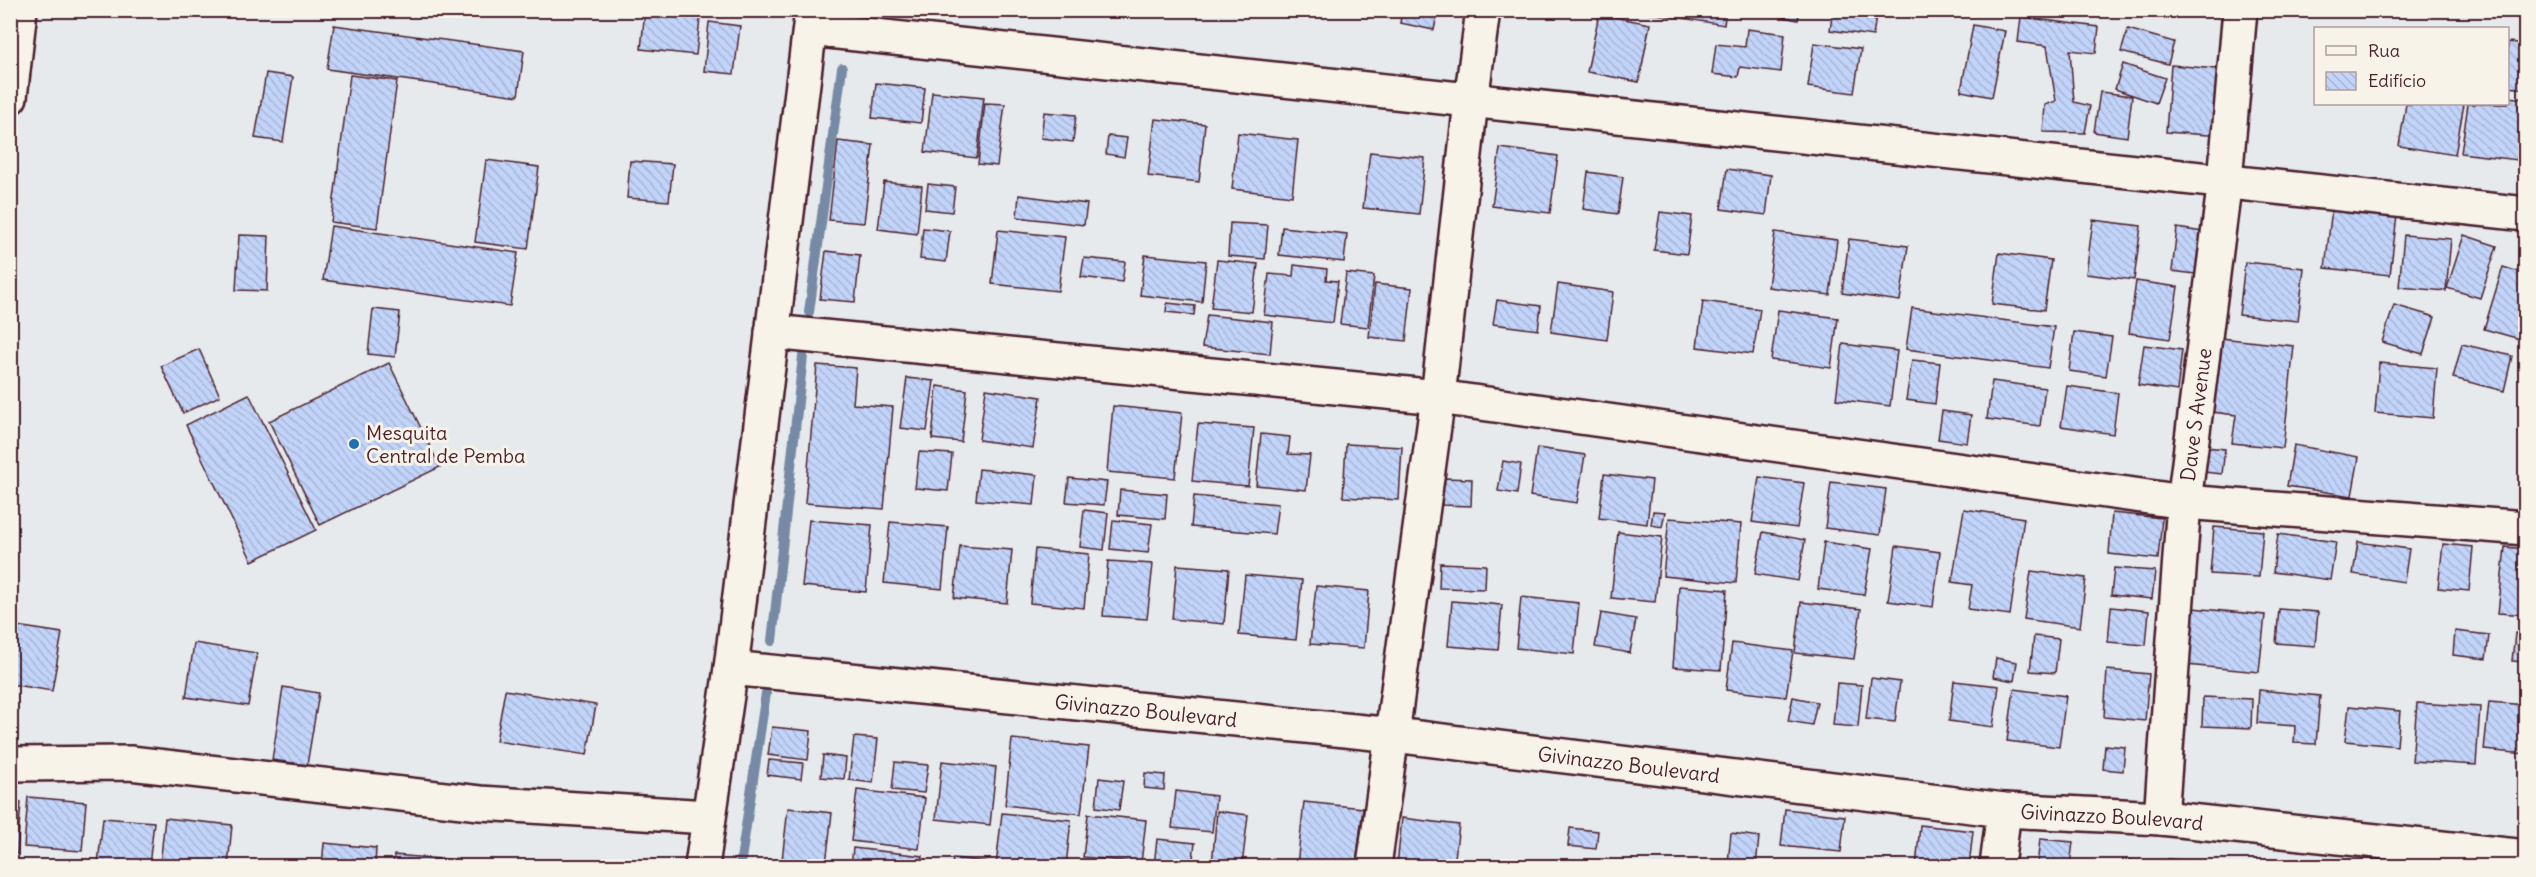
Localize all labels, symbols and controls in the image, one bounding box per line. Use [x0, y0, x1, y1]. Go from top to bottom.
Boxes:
legend [2314, 27, 2509, 105]
text: Rua [2368, 39, 2400, 62]
text: Edifício [2368, 69, 2426, 92]
street label: Dave S Avenue [2174, 347, 2216, 482]
place label: Mesquita Central de Pemba [366, 420, 525, 468]
marker: Mesquita Central de Pemba [347, 437, 361, 451]
street label: Givinazzo Boulevard [1054, 688, 1239, 732]
street label: Givinazzo Boulevard [1536, 740, 1722, 787]
street label: Givinazzo Boulevard [2020, 798, 2205, 835]

